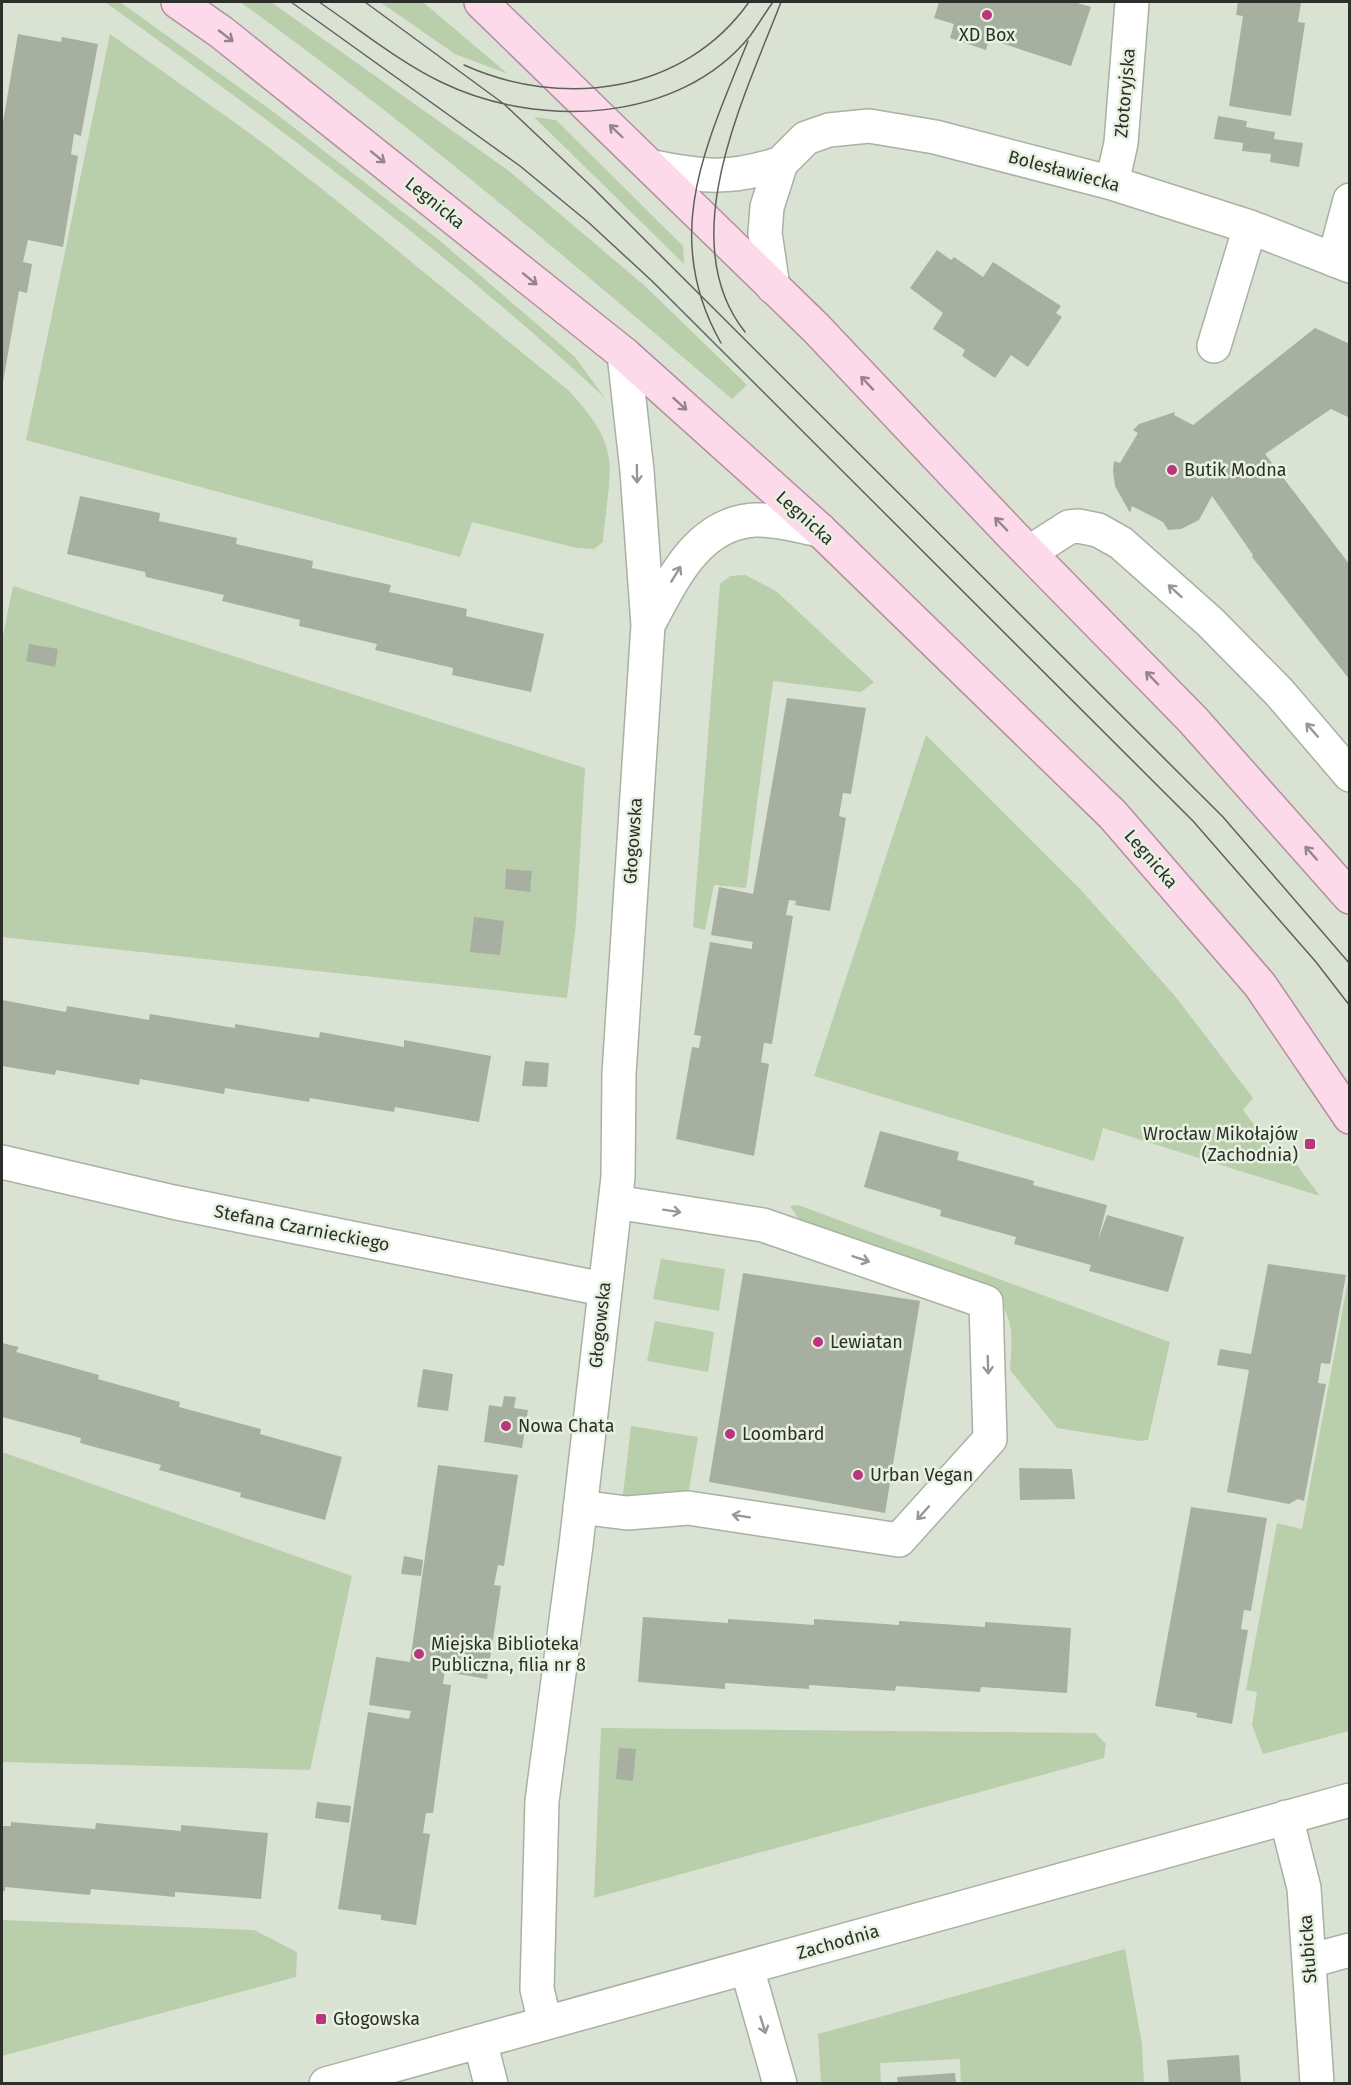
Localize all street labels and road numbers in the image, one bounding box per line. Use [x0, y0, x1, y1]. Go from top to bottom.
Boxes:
street label: Złotoryjska [1110, 47, 1140, 139]
street label: Bolesławiecka [1006, 146, 1122, 196]
street label: Legnicka [401, 172, 469, 234]
street label: Legnicka [771, 486, 839, 550]
street label: Głogowska [619, 797, 647, 885]
street label: Legnicka [1120, 825, 1182, 893]
street label: Stefana Czarnieckiego [212, 1200, 392, 1256]
street label: Głogowska [585, 1281, 615, 1369]
street label: Słubicka [1295, 1914, 1321, 1984]
street label: Zachodnia [794, 1920, 882, 1964]

